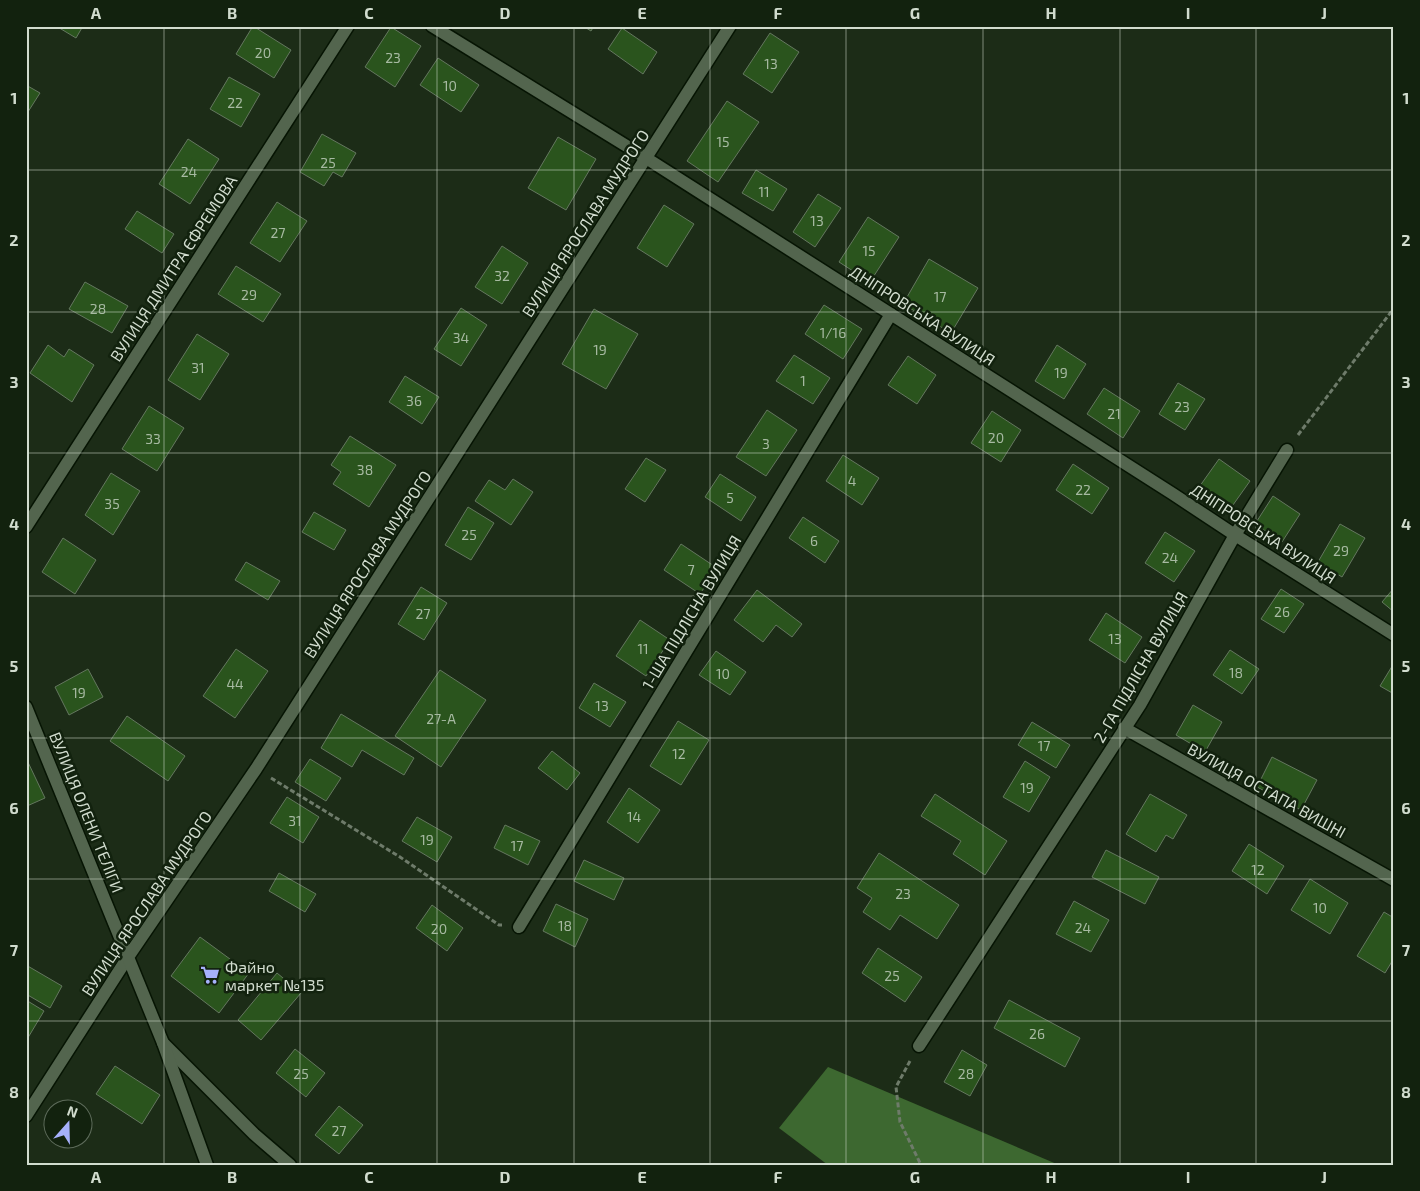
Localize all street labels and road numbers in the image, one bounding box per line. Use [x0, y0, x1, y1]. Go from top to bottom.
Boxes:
street label: ВУЛИЦЯ ЯРОСЛАВА МУДРОГО [517, 126, 653, 320]
street label: ВУЛИЦЯ ДМИТРА ЄФРЕМОВА [106, 171, 240, 365]
street label: ДНІПРОВСЬКА ВУЛИЦЯ [847, 261, 999, 369]
street label: ВУЛИЦЯ ЯРОСЛАВА МУДРОГО [299, 467, 435, 661]
street label: ДНІПРОВСЬКА ВУЛИЦЯ [1188, 479, 1340, 587]
street label: 1-ША ПІДЛІСНА ВУЛИЦЯ [637, 531, 745, 693]
street label: 2-ГА ПІДЛІСНА ВУЛИЦЯ [1089, 588, 1191, 746]
street label: ВУЛИЦЯ ОЛЕНИ ТЕЛІГИ [46, 729, 128, 895]
street label: ВУЛИЦЯ ОСТАПА ВИШНІ [1184, 739, 1350, 841]
street label: ВУЛИЦЯ ЯРОСЛАВА МУДРОГО [77, 807, 215, 999]

